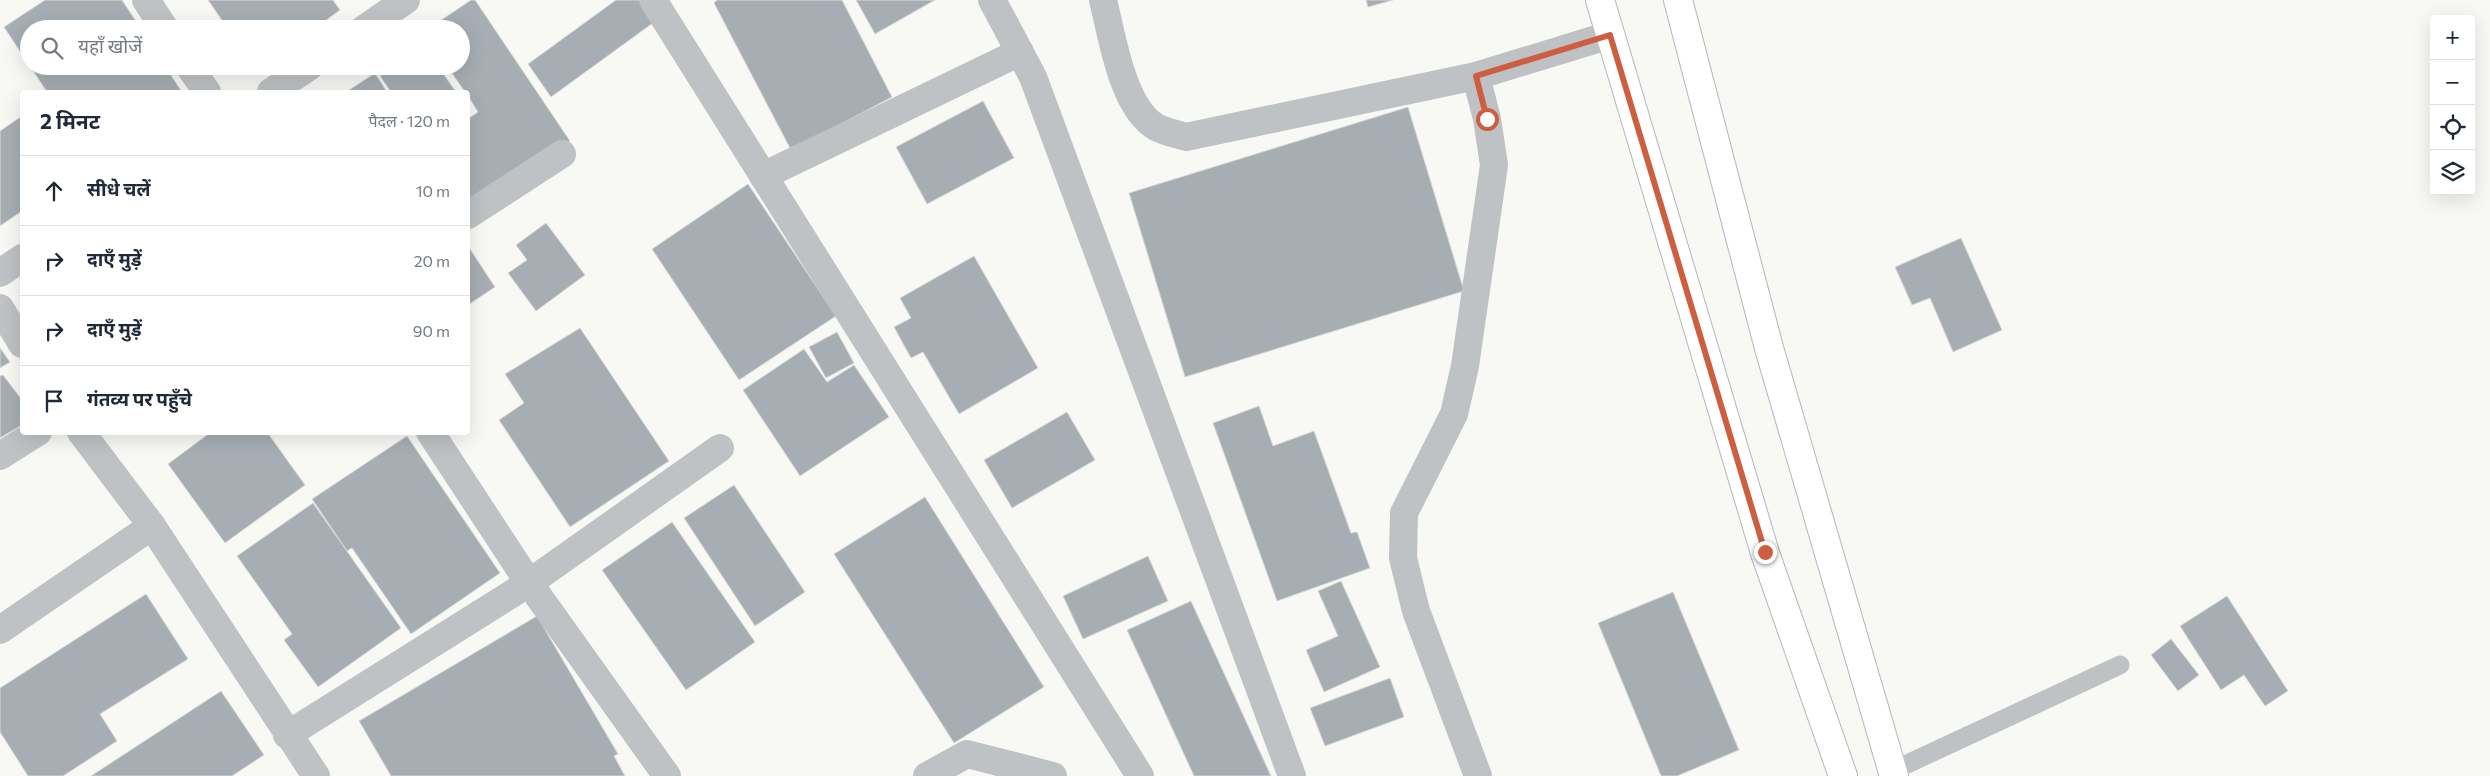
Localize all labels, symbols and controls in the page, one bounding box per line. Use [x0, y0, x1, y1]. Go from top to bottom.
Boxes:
map controls [2430, 15, 2475, 195]
button: + [2430, 15, 2475, 60]
search box [20, 20, 470, 75]
icon: search [38, 34, 66, 62]
text: यहाँ खोजें [78, 34, 142, 57]
button: − [2430, 60, 2475, 105]
button: locate [2430, 105, 2475, 150]
text: 2 मिनट [40, 108, 100, 133]
route start [1476, 108, 1499, 131]
text: पैदल · 120 m [369, 111, 450, 130]
button: layers [2430, 150, 2475, 195]
icon: ahead [40, 177, 68, 205]
text: सीधे चलें [87, 177, 151, 200]
text: 10 m [416, 181, 450, 200]
icon: right [40, 247, 68, 275]
text: दाएँ मुड़ें [87, 247, 142, 270]
text: 20 m [414, 251, 450, 270]
icon: right [40, 317, 68, 345]
text: दाएँ मुड़ें [87, 317, 142, 340]
text: 90 m [413, 321, 450, 340]
icon: arrive [40, 387, 68, 415]
text: गंतव्य पर पहुँचे [87, 387, 192, 410]
route end [1754, 541, 1777, 564]

